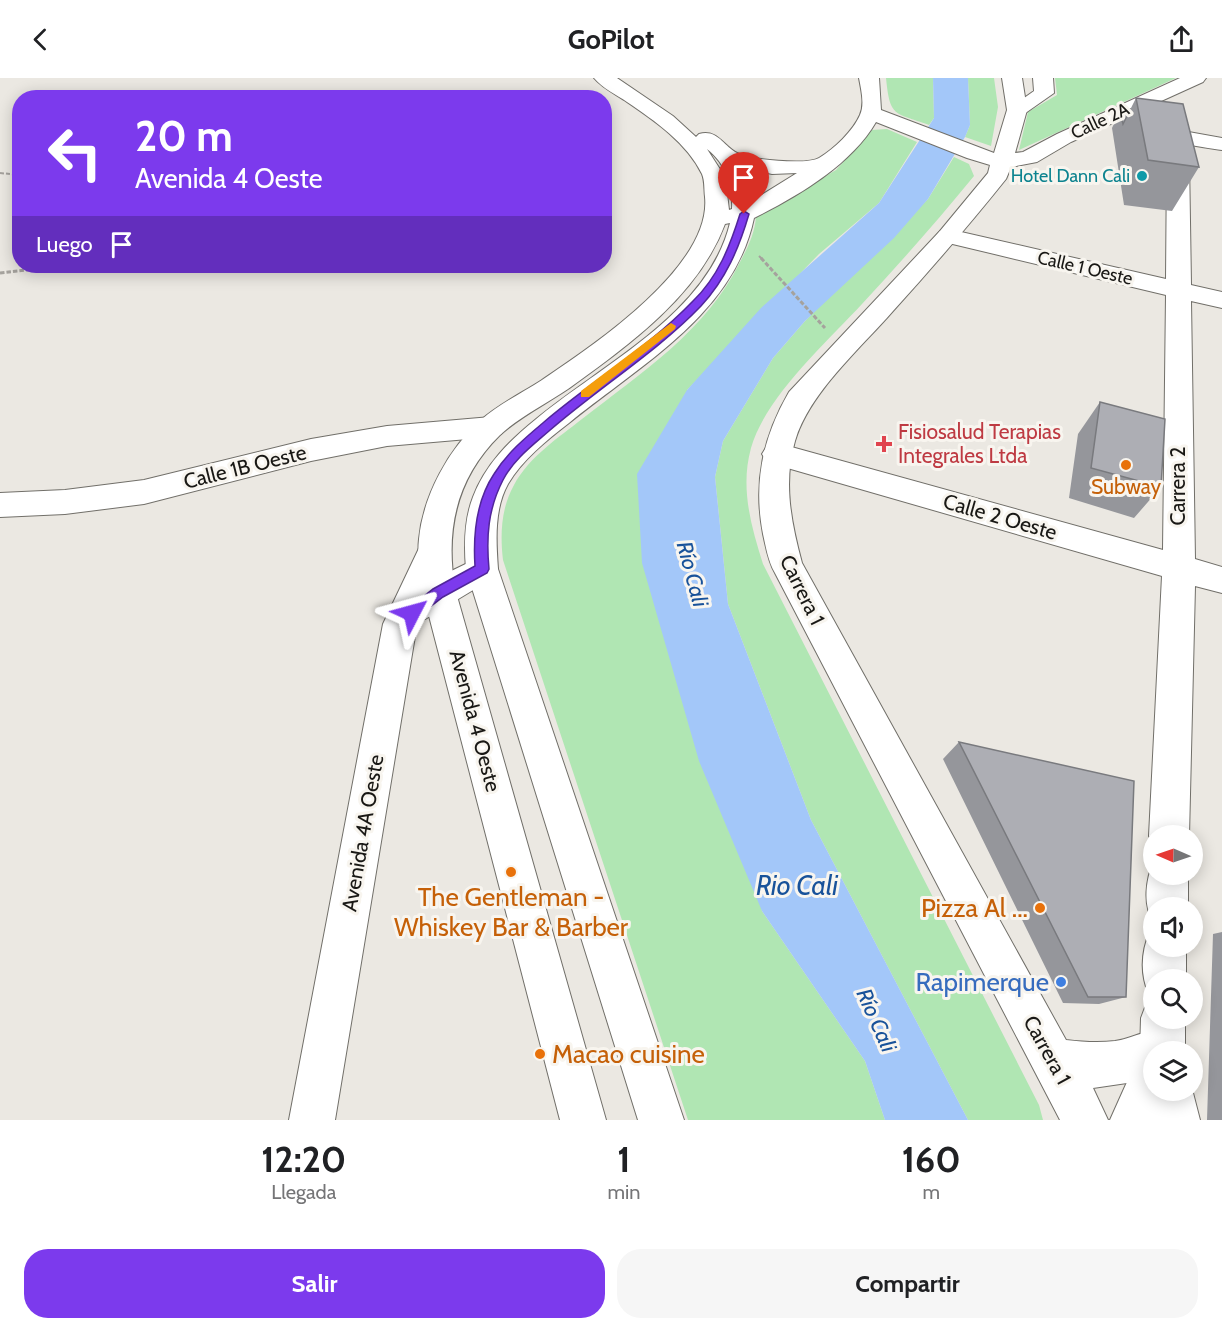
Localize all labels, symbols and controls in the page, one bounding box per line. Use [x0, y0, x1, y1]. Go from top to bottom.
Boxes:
icon: back [24, 23, 57, 56]
text: GoPilot [568, 23, 654, 56]
icon: share [1165, 23, 1198, 56]
street label: Calle 2A [1067, 98, 1133, 144]
text: 20 m [135, 110, 233, 162]
icon: left [36, 114, 114, 192]
pin [718, 152, 769, 214]
icon: arrive [727, 161, 760, 194]
text: Avenida 4 Oeste [135, 162, 323, 195]
place label: Hotel Dann Cali [1011, 165, 1130, 187]
marker: Hotel Dann Cali [1135, 169, 1149, 183]
icon: arrive [105, 228, 138, 261]
text: Luego [36, 231, 93, 258]
street label: Calle 1 Oeste [1035, 246, 1135, 290]
place label: Fisiosalud Terapias Integrales Ltda [898, 419, 1061, 468]
marker: Fisiosalud Terapias Integrales Ltda [875, 435, 893, 453]
street label: Calle 1B Oeste [181, 439, 309, 494]
street label: Carrera 2 [1165, 446, 1190, 526]
marker: Subway [1119, 458, 1133, 472]
place label: Subway [1091, 474, 1161, 499]
street label: Calle 2 Oeste [940, 488, 1060, 545]
water label: Río Cali [671, 538, 714, 610]
street label: Carrera 1 [775, 551, 830, 629]
position arrow [380, 581, 444, 645]
street label: Avenida 4 Oeste [445, 647, 506, 795]
street label: Avenida 4A Oeste [336, 752, 389, 913]
north arrow [1143, 825, 1203, 885]
map controls [1143, 825, 1203, 1101]
marker: The Gentleman - Whiskey Bar & Barber [504, 865, 518, 879]
water label: Rio Cali [756, 869, 839, 902]
place label: The Gentleman - Whiskey Bar & Barber [394, 881, 629, 943]
place label: Pizza Al ... [921, 892, 1028, 924]
button: sound [1143, 897, 1203, 957]
marker: Pizza Al ... [1033, 901, 1047, 915]
place label: Rapimerque [916, 966, 1049, 998]
button: search [1143, 969, 1203, 1029]
marker: Rapimerque [1054, 975, 1068, 989]
water label: Río Cali [851, 984, 903, 1056]
street label: Carrera 1 [1018, 1011, 1077, 1089]
place label: Macao cuisine [552, 1038, 705, 1070]
button: layers [1143, 1041, 1203, 1101]
marker: Macao cuisine [533, 1047, 547, 1061]
text: 12:20 [261, 1137, 346, 1181]
text: 1 [617, 1137, 631, 1181]
text: 160 [902, 1137, 961, 1181]
text: Llegada [271, 1180, 336, 1204]
text: min [607, 1180, 640, 1204]
text: m [922, 1180, 940, 1204]
button: Salir [24, 1249, 605, 1318]
button: Compartir [617, 1249, 1198, 1318]

